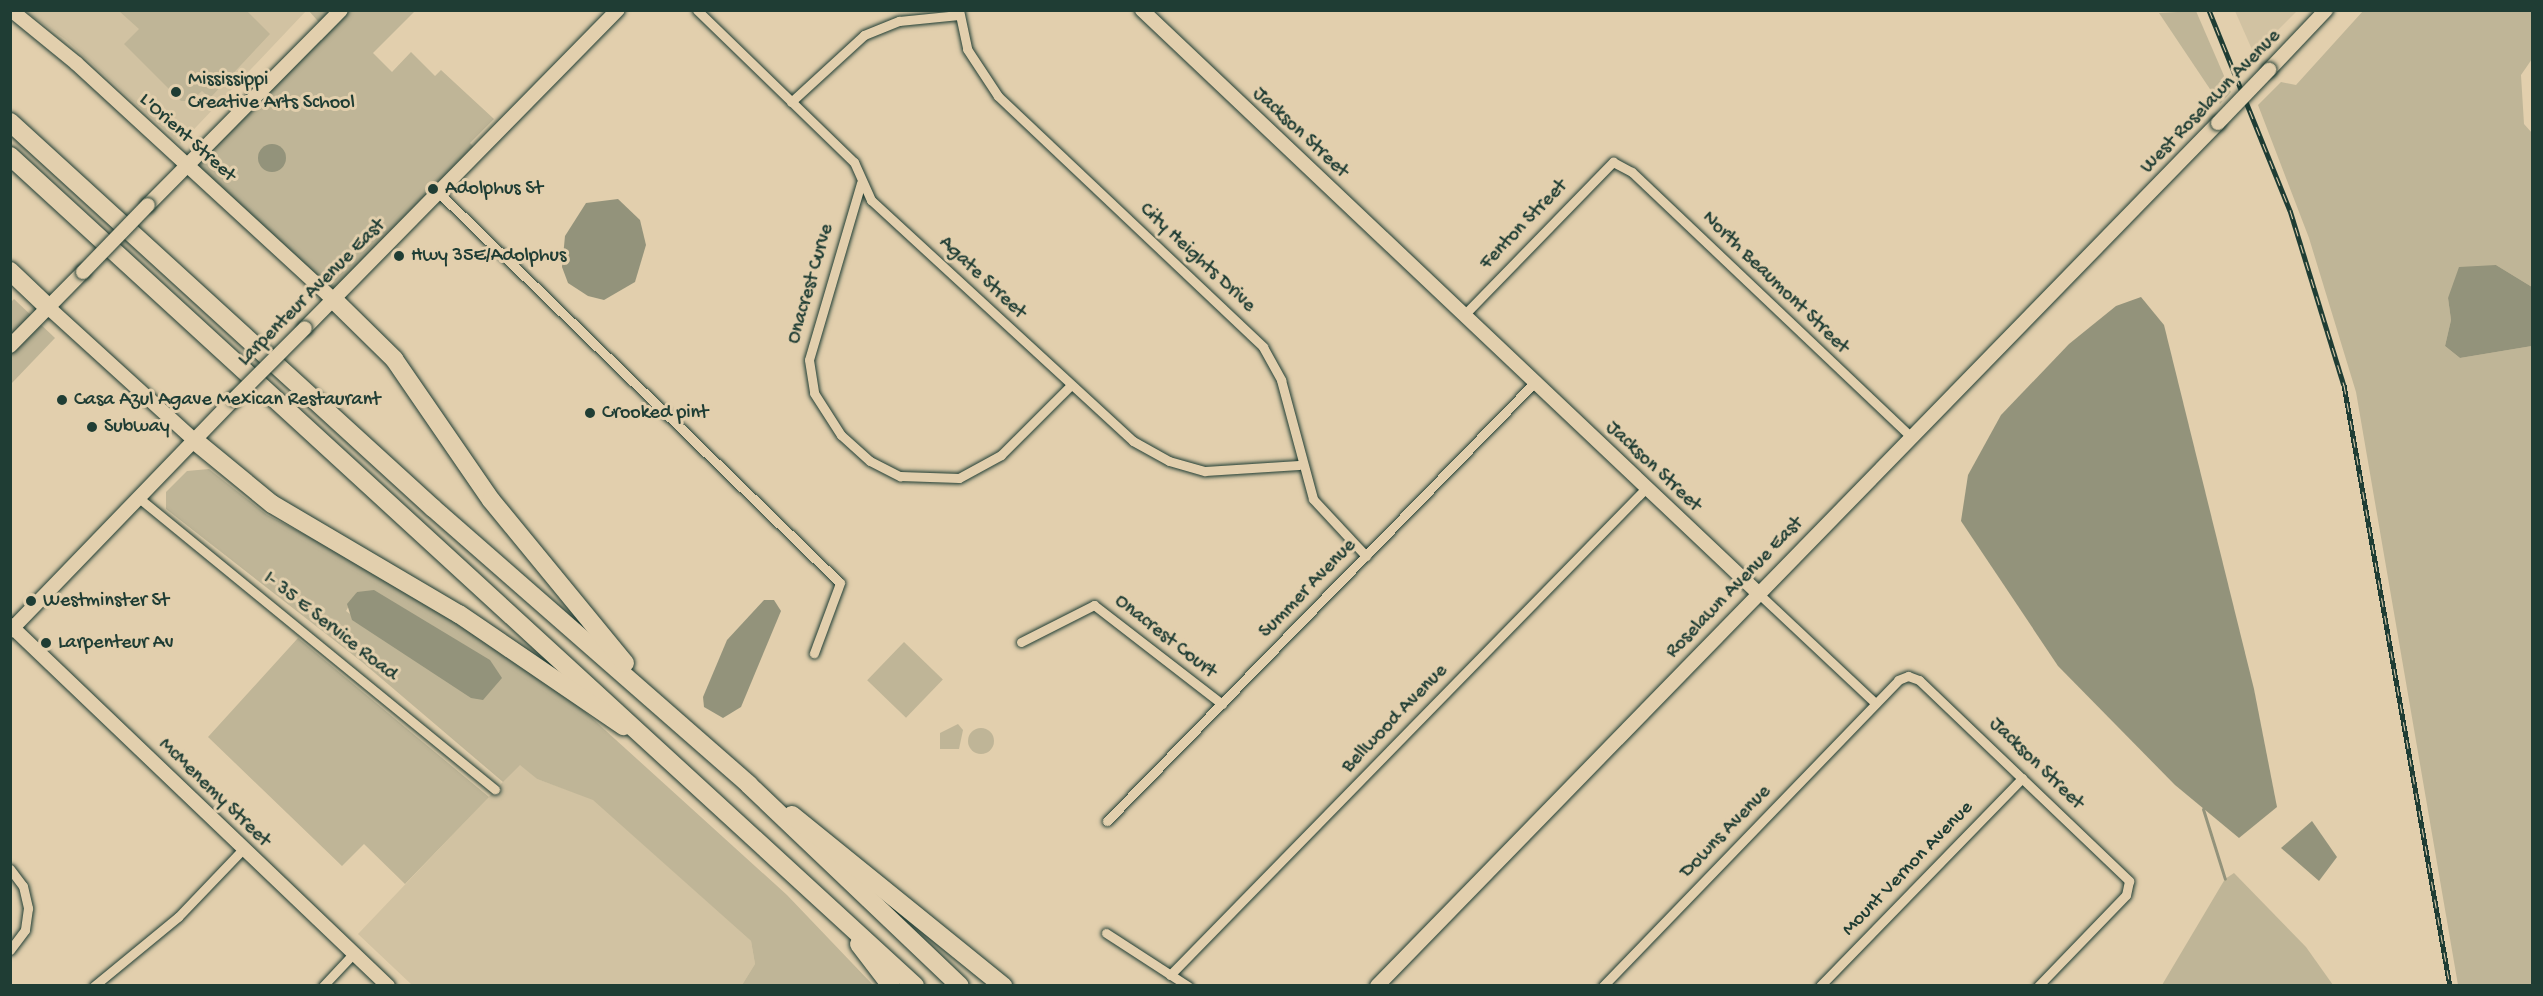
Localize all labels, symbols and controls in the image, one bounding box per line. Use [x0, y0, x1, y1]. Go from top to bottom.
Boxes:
street label: West Roselawn Avenue [2136, 25, 2286, 179]
place label: Mississippi Creative Arts School [188, 68, 355, 115]
street label: Jackson Street [1247, 82, 1353, 184]
marker: Mississippi Creative Arts School [169, 85, 183, 99]
street label: L'Orient Street [134, 88, 240, 188]
street label: Fenton Street [1475, 175, 1573, 275]
place label: Adolphus St [445, 177, 543, 201]
marker: Adolphus St [426, 182, 440, 196]
street label: City Heights Drive [1134, 198, 1260, 318]
street label: North Beaumont Street [1696, 206, 1854, 360]
street label: Larpenteur Avenue East [233, 214, 391, 372]
street label: Onacrest Curve [782, 221, 840, 347]
street label: Agate Street [933, 231, 1031, 325]
place label: Hwy 35E/Adolphus [411, 244, 566, 268]
marker: Hwy 35E/Adolphus [392, 249, 406, 263]
place label: Casa Azul Agave Mexican Restaurant [74, 388, 380, 412]
marker: Casa Azul Agave Mexican Restaurant [55, 393, 69, 407]
place label: Crooked pint [602, 401, 708, 425]
marker: Crooked pint [583, 406, 597, 420]
place label: Subway [104, 415, 170, 439]
street label: Jackson Street [1600, 416, 1706, 518]
marker: Subway [85, 420, 99, 434]
street label: Roselawn Avenue East [1661, 512, 1809, 664]
street label: Summer Avenue [1254, 534, 1362, 644]
street label: I- 35 E Service Road [258, 567, 402, 687]
place label: Westminster St [43, 589, 169, 613]
street label: Onacrest Court [1109, 590, 1221, 684]
marker: Westminster St [24, 594, 38, 608]
place label: Larpenteur Av [58, 631, 173, 655]
marker: Larpenteur Av [39, 636, 53, 650]
street label: Bellwood Avenue [1337, 660, 1453, 778]
street label: Jackson Street [1984, 713, 2088, 815]
street label: McMenemy Street [153, 733, 275, 853]
street label: Downs Avenue [1675, 780, 1777, 884]
street label: Mount Vernon Avenue [1837, 796, 1979, 942]

